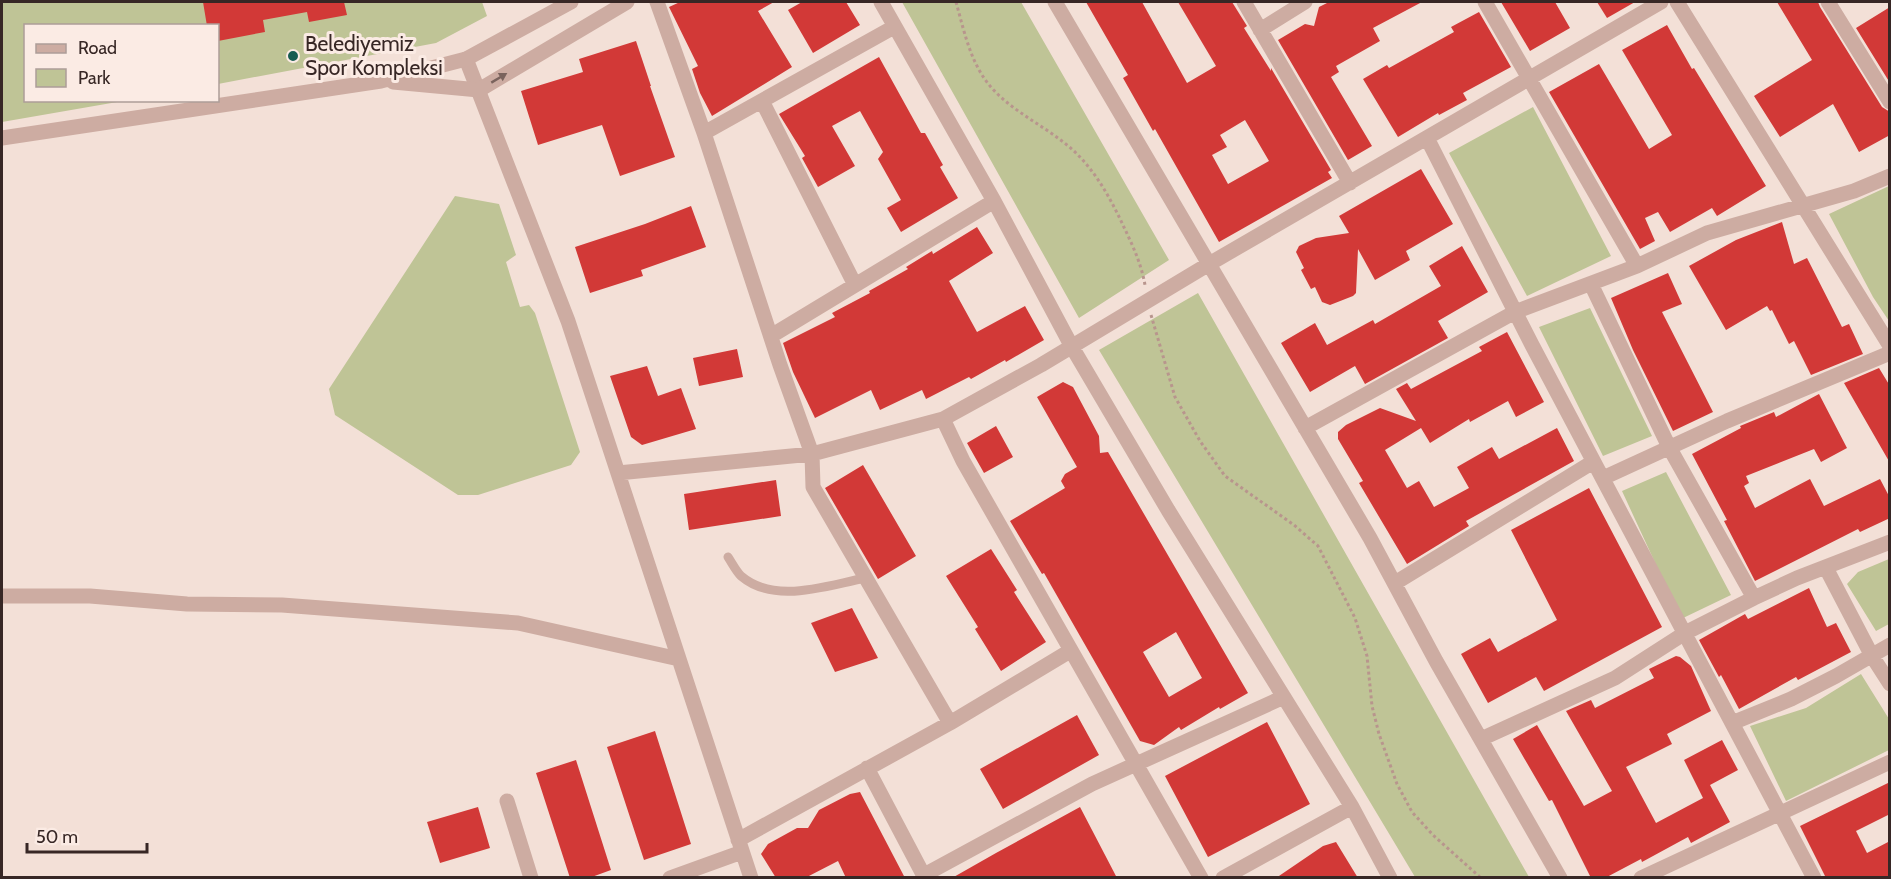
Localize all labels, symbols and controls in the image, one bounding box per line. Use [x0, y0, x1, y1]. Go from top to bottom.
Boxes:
legend [24, 24, 219, 102]
place label: Belediyemiz Spor Kompleksi [305, 31, 443, 80]
text: Road [78, 37, 117, 59]
marker: Belediyemiz Spor Kompleksi [286, 49, 300, 63]
text: Park [78, 67, 111, 89]
one-way arrow [491, 72, 507, 83]
scale bar [27, 816, 147, 854]
text: 50 m [36, 826, 78, 848]

